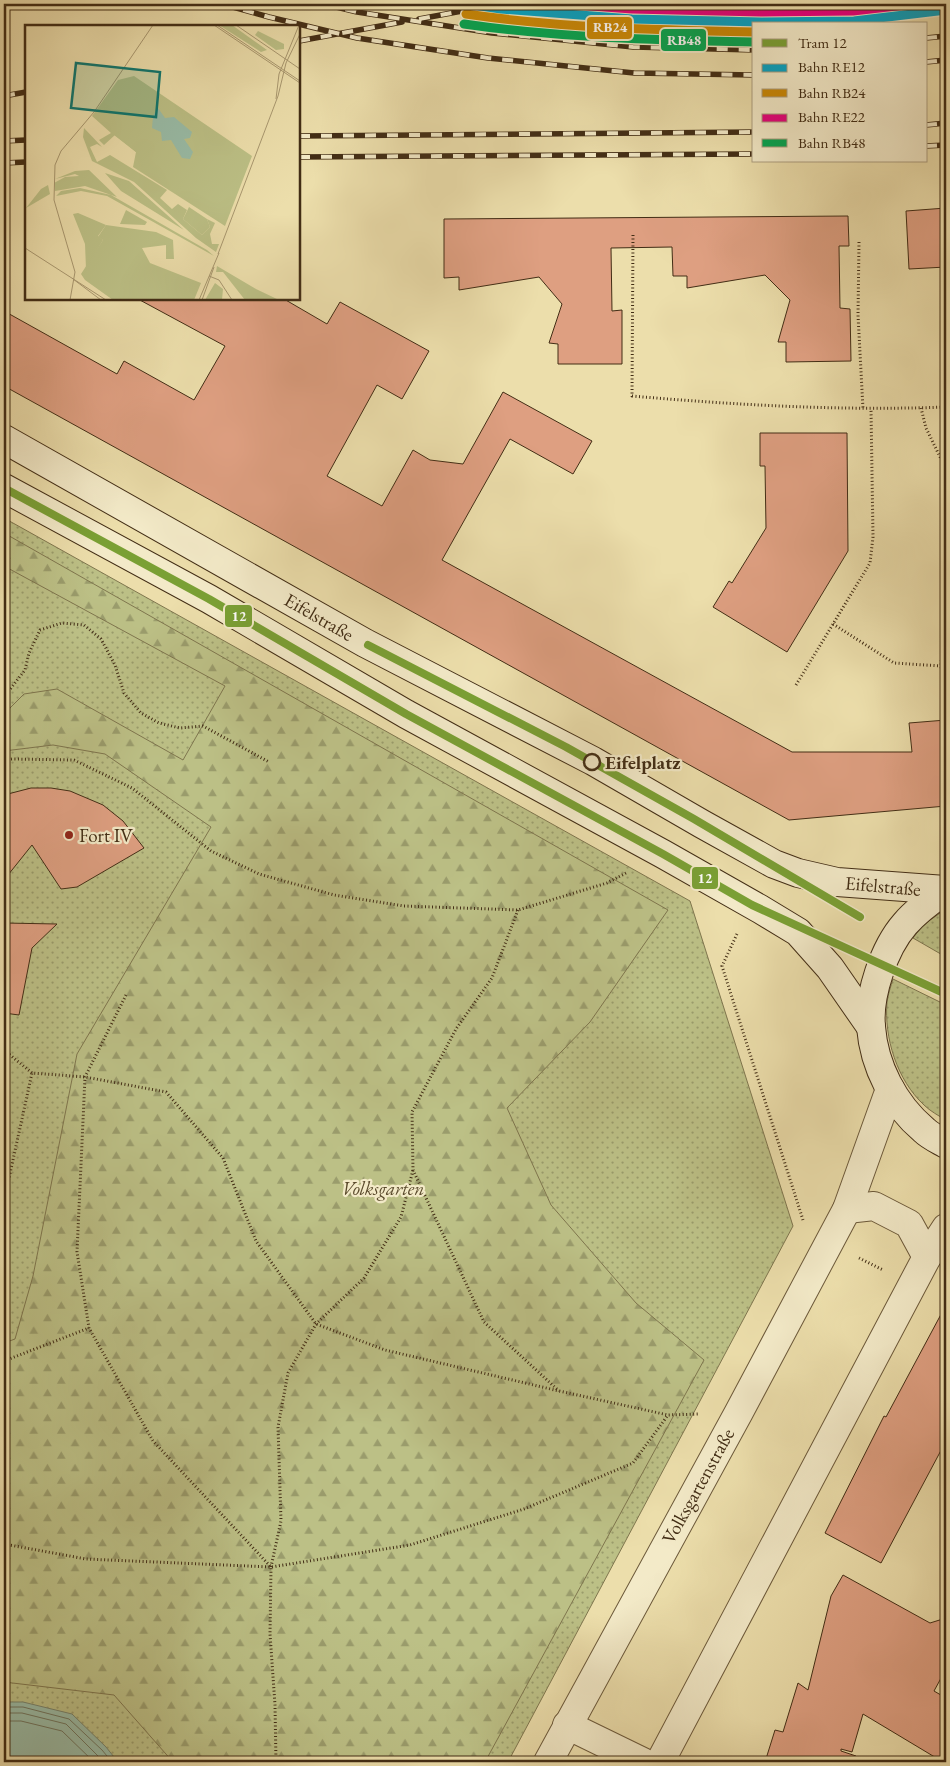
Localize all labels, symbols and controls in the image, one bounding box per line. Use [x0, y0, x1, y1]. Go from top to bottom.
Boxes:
line badge: RB24 [586, 16, 633, 40]
text: RB24 [593, 18, 628, 36]
legend [752, 22, 928, 162]
inset map [25, 25, 300, 300]
line badge: RB48 [660, 28, 707, 52]
text: RB48 [667, 31, 701, 49]
text: Tram 12 [798, 33, 847, 52]
text: Bahn RE12 [798, 57, 866, 76]
text: Bahn RB24 [798, 83, 866, 102]
text: Bahn RE22 [798, 107, 866, 126]
text: Bahn RB48 [798, 133, 865, 152]
street label: Eifelstraße [280, 587, 358, 647]
line badge: 12 [224, 604, 253, 628]
text: 12 [232, 607, 247, 625]
place label: Eifelplatz [605, 750, 681, 775]
marker: Eifelplatz [583, 753, 601, 771]
place label: Fort IV [79, 823, 133, 848]
marker: Fort IV [63, 829, 75, 841]
line badge: 12 [691, 866, 719, 890]
text: 12 [698, 869, 713, 887]
street label: Eifelstraße [844, 870, 922, 902]
park label: Volksgarten [342, 1176, 424, 1201]
street label: Volksgartenstraße [656, 1424, 740, 1548]

